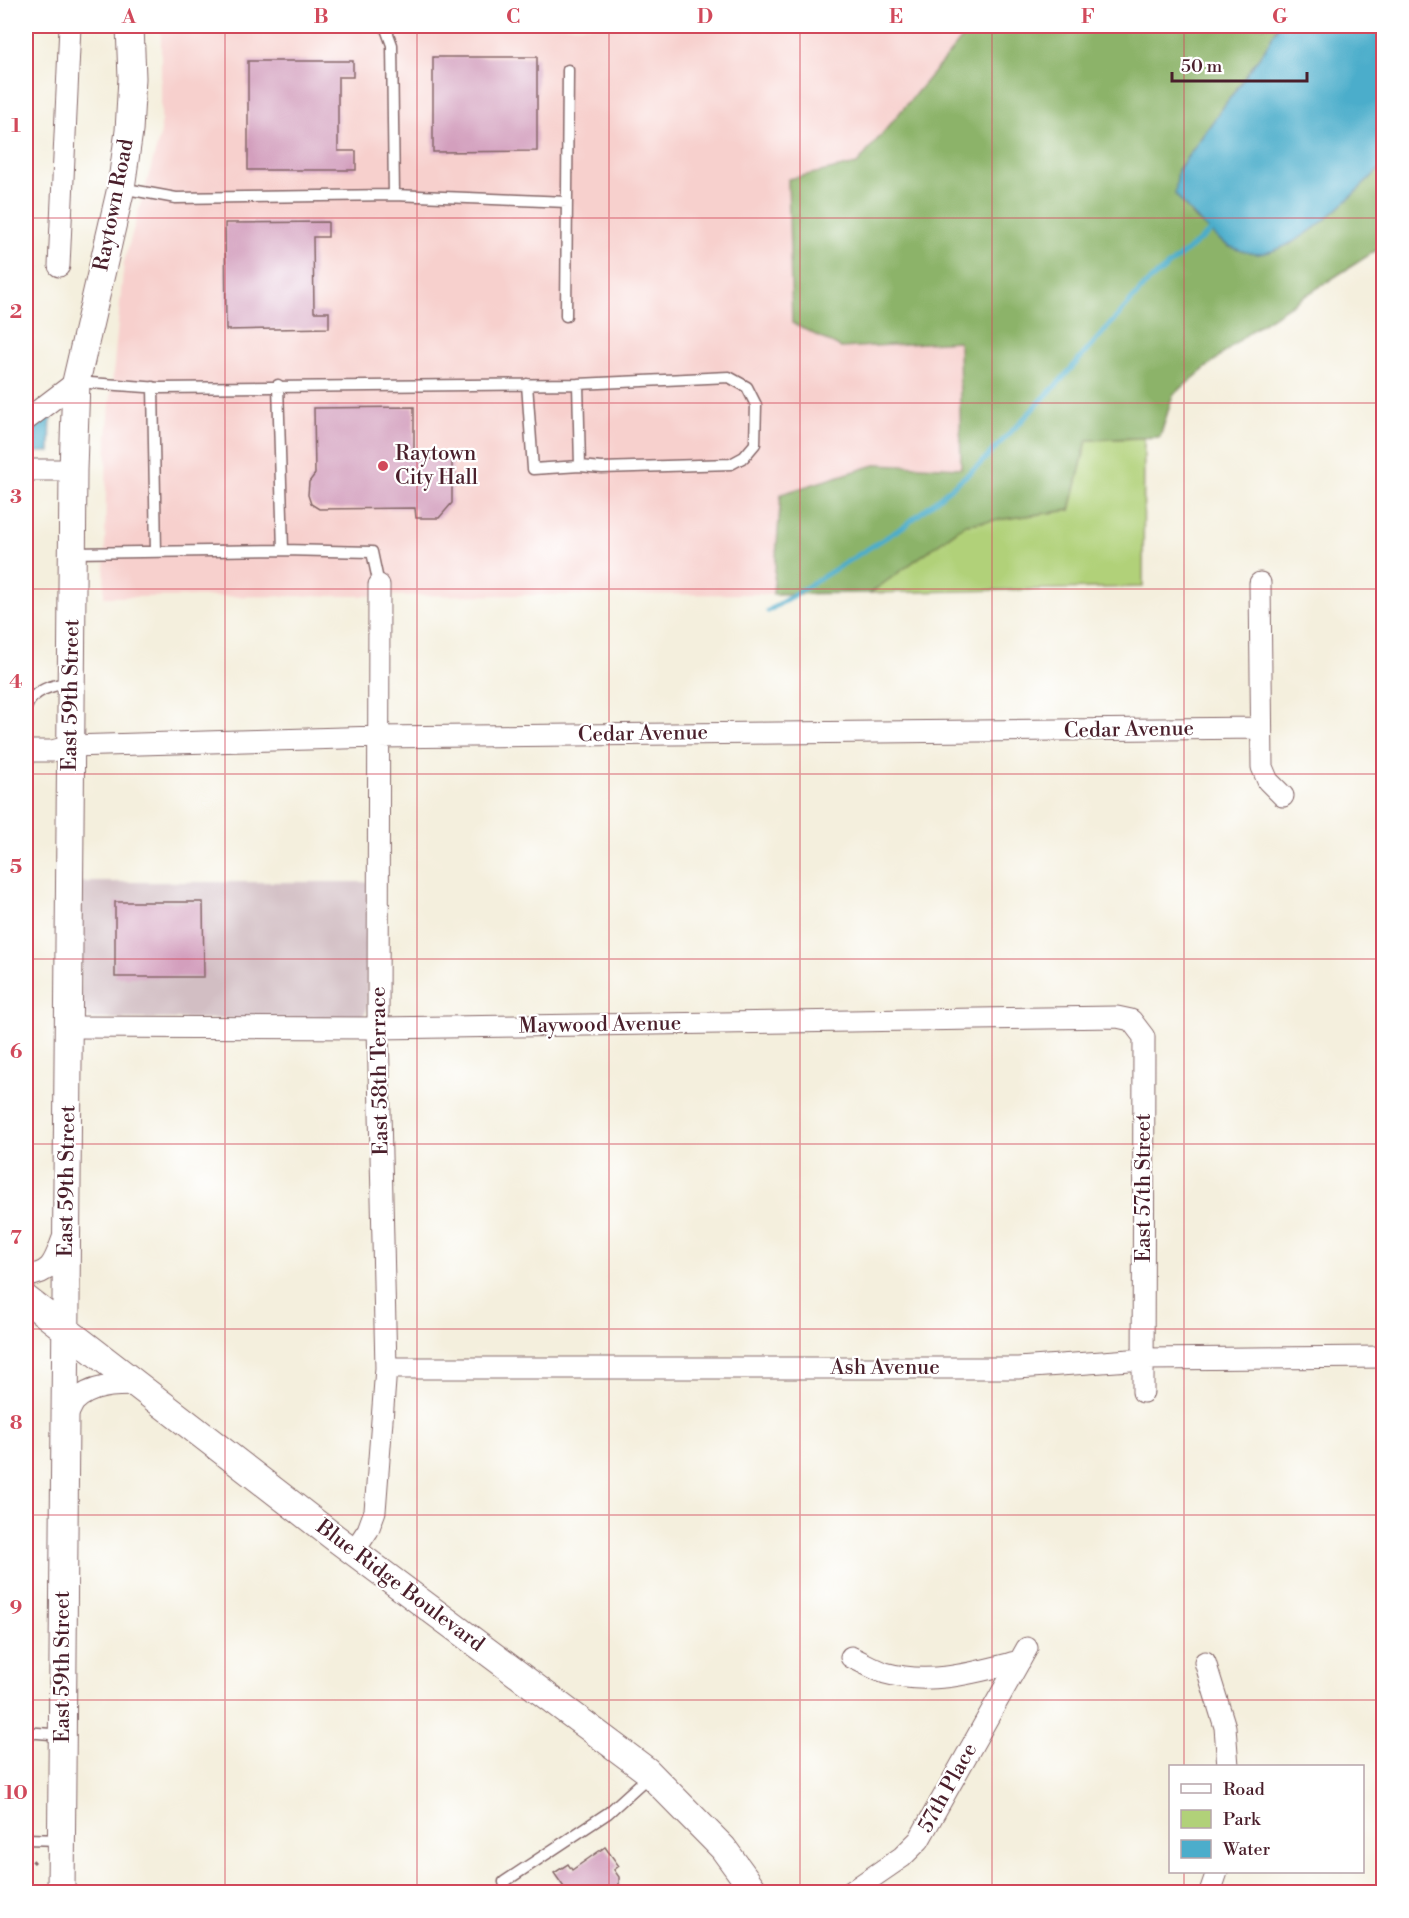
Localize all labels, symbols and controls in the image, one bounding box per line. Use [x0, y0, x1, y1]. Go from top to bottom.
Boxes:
text: A [121, 5, 137, 30]
text: B [313, 5, 329, 30]
text: C [506, 5, 520, 30]
text: D [697, 5, 713, 30]
text: E [889, 5, 903, 30]
text: F [1081, 5, 1095, 30]
text: G [1272, 5, 1288, 30]
scale bar [1172, 45, 1307, 83]
text: 50 m [1181, 55, 1223, 78]
text: 1 [11, 114, 21, 139]
street label: Raytown Road [88, 137, 140, 273]
text: 2 [10, 300, 22, 325]
place label: Raytown City Hall [395, 441, 478, 491]
marker: Raytown City Hall [376, 459, 390, 473]
text: 3 [10, 485, 22, 510]
street label: East 59th Street [57, 618, 85, 771]
text: 4 [9, 670, 23, 695]
street label: Cedar Avenue [1064, 716, 1194, 744]
street label: Cedar Avenue [578, 720, 708, 748]
text: 5 [10, 855, 22, 880]
street label: East 58th Terrace [366, 986, 394, 1156]
street label: Maywood Avenue [519, 1011, 681, 1039]
text: 6 [10, 1040, 23, 1065]
street label: East 59th Street [53, 1104, 81, 1257]
street label: East 57th Street [1131, 1113, 1157, 1263]
text: 7 [10, 1226, 22, 1251]
street label: Ash Avenue [829, 1355, 940, 1381]
text: 8 [10, 1411, 23, 1436]
street label: Blue Ridge Boulevard [310, 1514, 489, 1658]
street label: East 59th Street [50, 1590, 76, 1743]
text: 9 [10, 1596, 22, 1621]
street label: 57th Place [913, 1739, 983, 1837]
legend [1169, 1765, 1364, 1873]
text: Road [1223, 1778, 1266, 1801]
text: 10 [4, 1781, 28, 1806]
text: Park [1223, 1808, 1262, 1831]
text: Water [1222, 1838, 1271, 1861]

